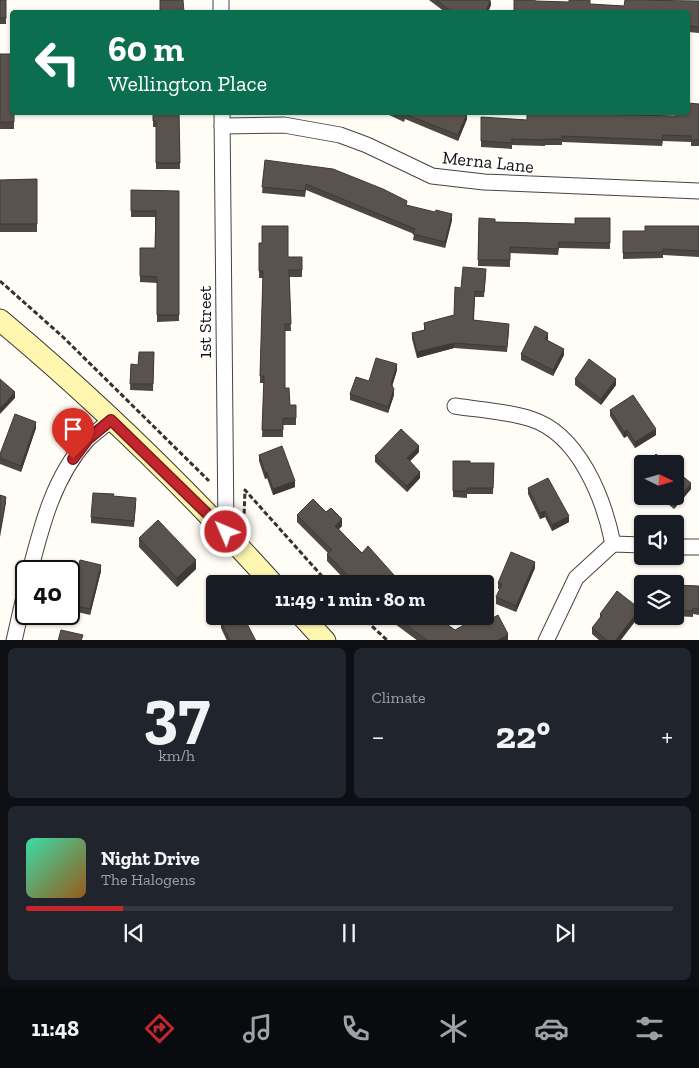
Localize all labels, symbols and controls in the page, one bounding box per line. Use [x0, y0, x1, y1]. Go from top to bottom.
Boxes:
text: 60 m [108, 28, 184, 70]
icon: left [25, 30, 90, 95]
text: Wellington Place [108, 70, 267, 97]
street label: Merna Lane [441, 146, 535, 178]
street label: 1st Street [194, 285, 216, 359]
pin [52, 408, 94, 459]
icon: arrive [59, 415, 87, 443]
north arrow [634, 455, 684, 505]
map controls [634, 455, 684, 625]
position arrow [199, 505, 251, 557]
button: sound [634, 515, 684, 565]
speed limit sign: 40 [15, 560, 80, 625]
button: layers [634, 575, 684, 625]
text: 11:49 · 1 min · 80 m [275, 588, 425, 611]
text: 37 [143, 674, 210, 752]
text: Climate [372, 688, 426, 707]
text: 22° [496, 712, 550, 758]
text: − [372, 720, 385, 753]
text: + [661, 720, 673, 753]
text: km/h [158, 746, 195, 765]
text: Night Drive [101, 847, 200, 870]
text: The Halogens [101, 870, 196, 889]
icon: previous [120, 919, 148, 947]
icon: pause [335, 919, 363, 947]
icon: next [551, 919, 579, 947]
icon: directions [142, 1011, 177, 1046]
icon: music [240, 1011, 275, 1046]
icon: phone [338, 1011, 373, 1046]
icon: climate [436, 1011, 471, 1046]
icon: car [534, 1011, 569, 1046]
icon: filters [632, 1011, 667, 1046]
text: 11:48 [32, 1015, 79, 1042]

